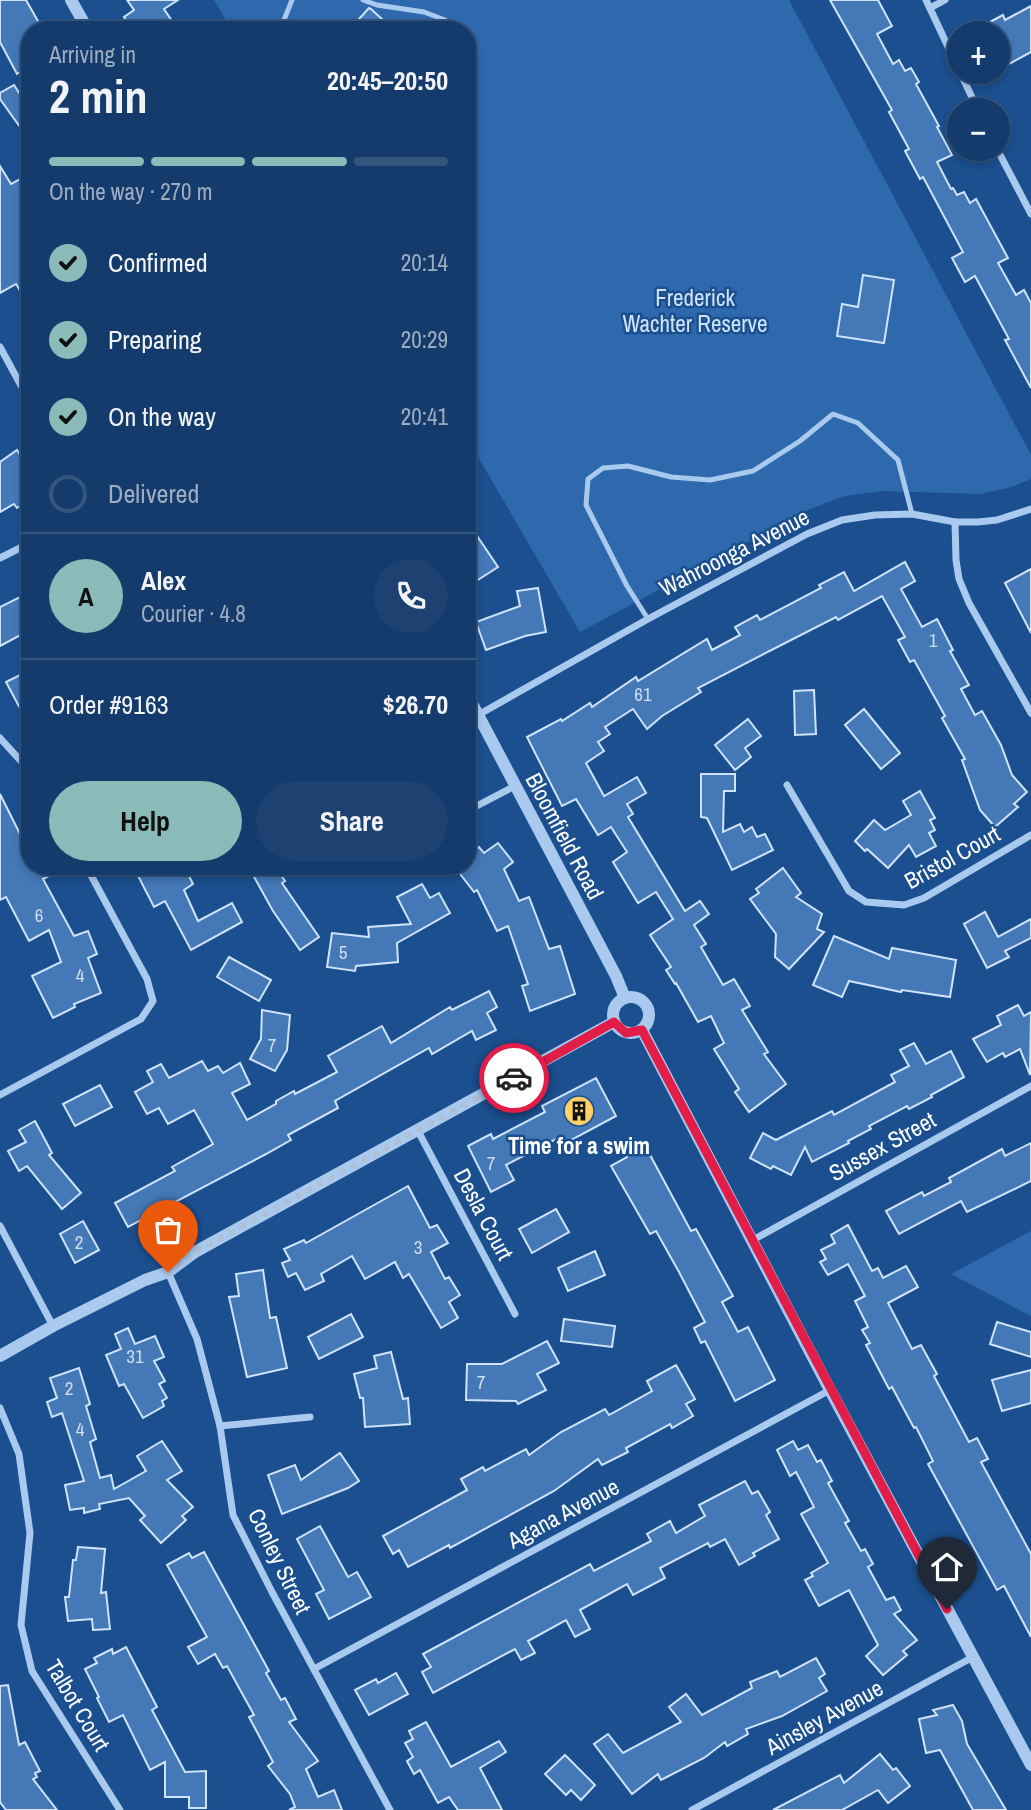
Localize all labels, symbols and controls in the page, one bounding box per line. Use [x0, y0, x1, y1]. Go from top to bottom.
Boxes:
map controls [947, 21, 1010, 161]
button: + [947, 21, 1010, 84]
text: Arriving in [49, 39, 136, 70]
text: 20:45–20:50 [327, 63, 448, 98]
text: 2 min [49, 65, 148, 127]
button: − [947, 98, 1010, 161]
text: On the way · 270 m [49, 176, 213, 207]
icon: check [49, 244, 87, 282]
text: Confirmed [108, 245, 208, 280]
text: 20:14 [401, 247, 448, 278]
park label: Frederick Wachter Reserve [623, 282, 768, 339]
icon: check [49, 321, 87, 359]
text: Preparing [108, 322, 202, 357]
text: 20:29 [401, 324, 448, 355]
icon: check [49, 398, 87, 436]
text: On the way [108, 399, 216, 434]
text: 20:41 [401, 401, 448, 432]
text: Delivered [108, 476, 199, 511]
street label: Wahroonga Avenue [654, 501, 814, 603]
button: phone [374, 559, 448, 633]
text: Alex [141, 563, 186, 598]
text: A [78, 579, 94, 614]
text: Courier · 4.8 [141, 598, 246, 629]
house number: 1 [929, 627, 938, 653]
house number: 61 [634, 681, 652, 707]
text: Order #9163 [49, 687, 169, 722]
text: $26.70 [383, 687, 448, 722]
street label: Bloomfield Road [519, 767, 611, 905]
button: Help [49, 781, 242, 861]
button: Share [256, 781, 448, 861]
street label: Bristol Court [899, 818, 1005, 896]
house number: 6 [35, 902, 43, 928]
house number: 5 [339, 939, 348, 965]
house number: 4 [76, 962, 85, 988]
house number: 7 [268, 1032, 277, 1058]
courier [479, 1043, 549, 1113]
icon: car [495, 1059, 533, 1097]
building icon: Time for a swim [562, 1094, 596, 1128]
street label: Sussex Street [823, 1104, 941, 1188]
place label: Time for a swim [508, 1130, 650, 1161]
house number: 7 [487, 1150, 496, 1176]
street label: Desla Court [447, 1163, 521, 1265]
pin [138, 1200, 198, 1272]
icon: bag [149, 1211, 187, 1249]
house number: 2 [75, 1229, 83, 1255]
house number: 3 [414, 1234, 422, 1260]
house number: 31 [126, 1343, 144, 1369]
house number: 7 [477, 1369, 486, 1395]
house number: 2 [65, 1375, 73, 1401]
house number: 4 [76, 1416, 85, 1442]
street label: Agana Avenue [501, 1471, 624, 1556]
street label: Conley Street [241, 1503, 319, 1619]
pin [917, 1537, 977, 1609]
icon: home [928, 1548, 966, 1586]
street label: Talbot Court [38, 1653, 118, 1757]
street label: Ainsley Avenue [759, 1672, 888, 1762]

